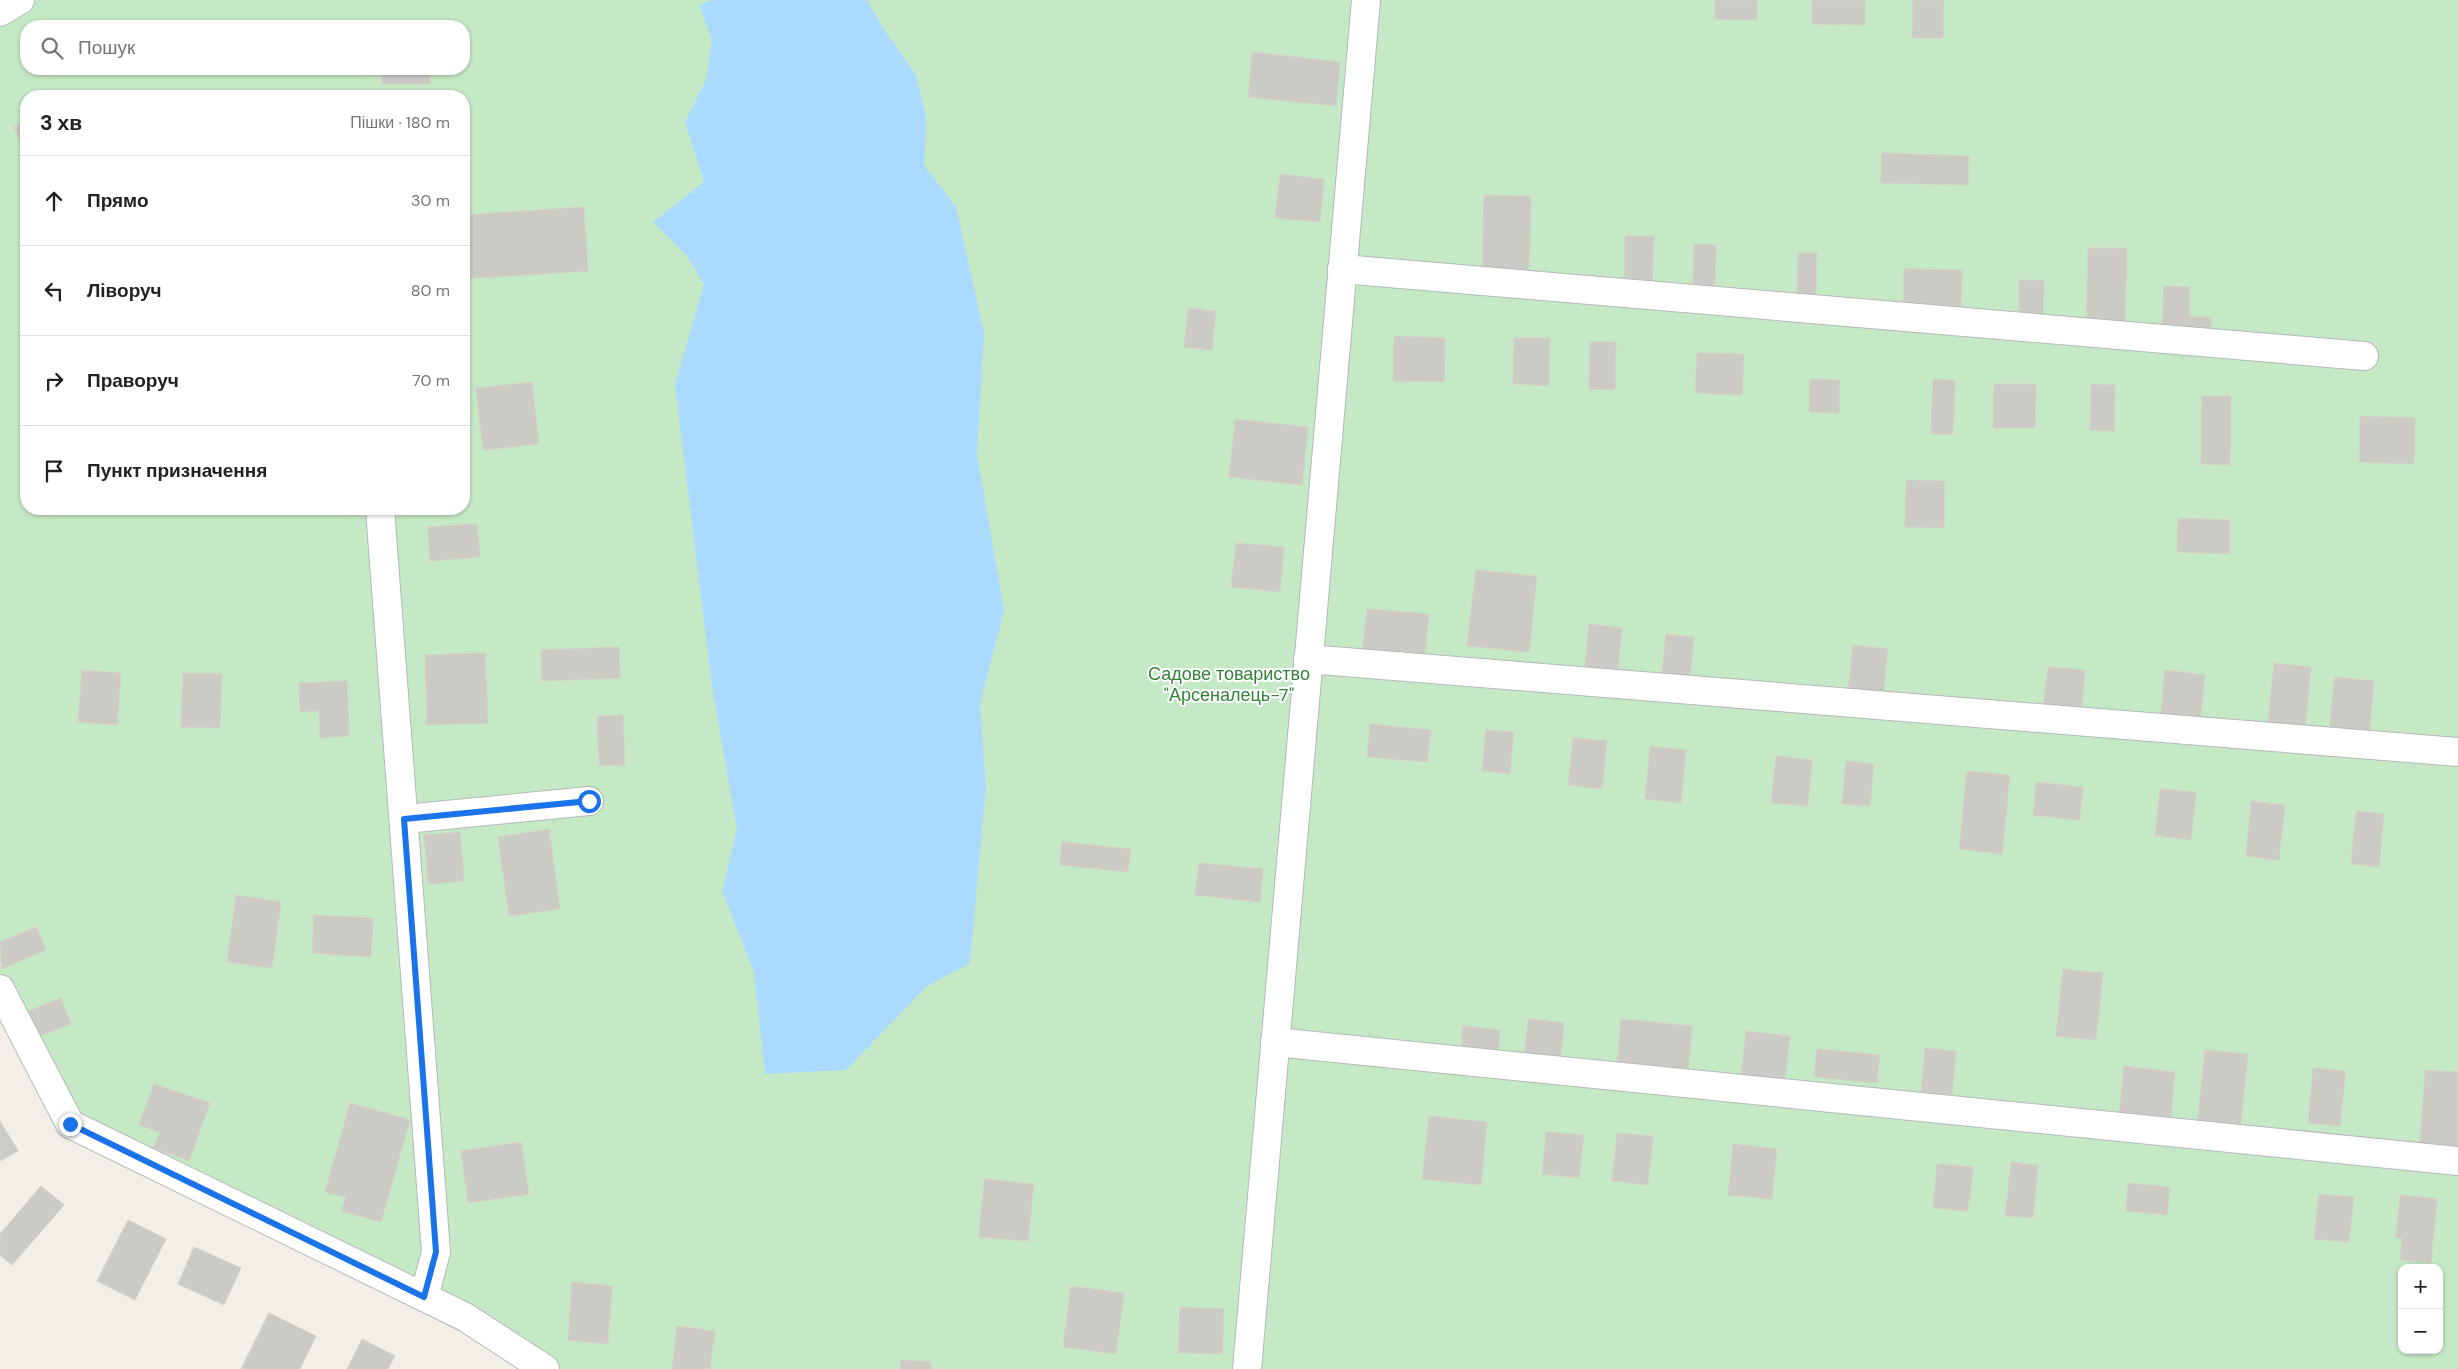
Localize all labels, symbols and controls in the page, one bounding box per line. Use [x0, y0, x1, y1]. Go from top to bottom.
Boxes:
search box [20, 20, 470, 75]
icon: search [38, 34, 66, 62]
text: Пошук [78, 35, 135, 60]
text: 3 хв [40, 109, 82, 137]
text: Пішки · 180 m [350, 112, 450, 133]
icon: ahead [40, 187, 68, 215]
text: Прямо [87, 188, 149, 213]
text: 30 m [411, 190, 450, 211]
icon: left [40, 277, 68, 305]
text: Ліворуч [87, 278, 162, 303]
text: 80 m [411, 280, 450, 301]
icon: right [40, 367, 68, 395]
text: Праворуч [87, 368, 179, 393]
text: 70 m [412, 370, 450, 391]
icon: arrive [40, 457, 68, 485]
text: Пункт призначення [87, 458, 267, 483]
park label: Садове товариство "Арсеналець-7" [1148, 662, 1310, 707]
route start [578, 790, 601, 813]
route end [59, 1113, 82, 1136]
map controls [2398, 1264, 2443, 1354]
button: + [2398, 1264, 2443, 1309]
button: − [2398, 1309, 2443, 1354]

